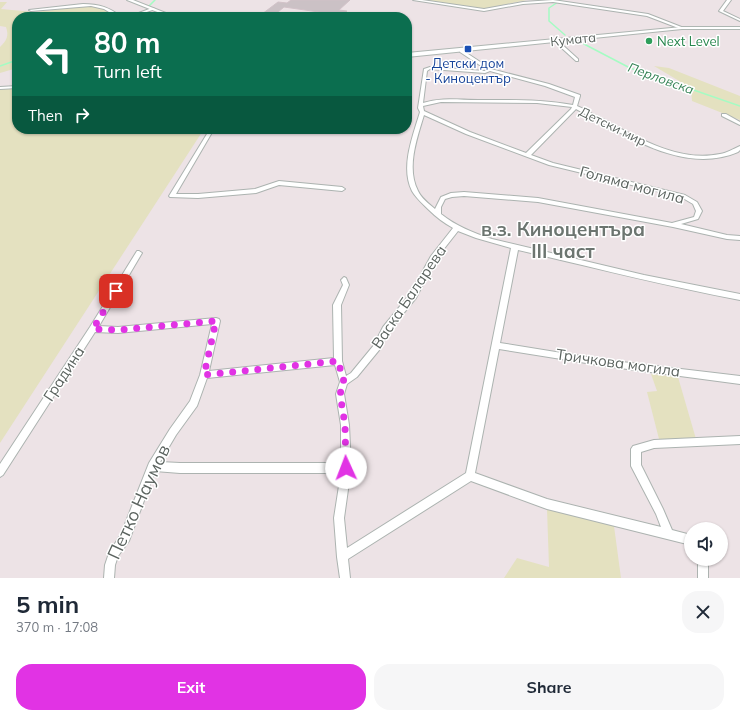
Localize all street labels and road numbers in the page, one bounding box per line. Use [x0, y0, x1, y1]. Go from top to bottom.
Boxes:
street label: Кумата [549, 29, 597, 49]
street label: Детски мир [577, 103, 649, 149]
street label: Голяма могила [578, 161, 687, 208]
street label: Васка Баларева [367, 242, 450, 352]
street label: Градина [39, 343, 88, 405]
street label: Тричкова могила [555, 344, 681, 381]
street label: Петко Наумов [102, 441, 175, 563]

